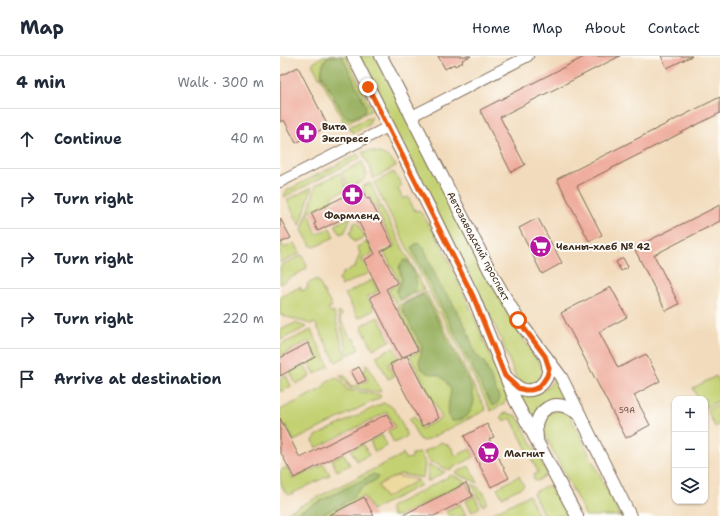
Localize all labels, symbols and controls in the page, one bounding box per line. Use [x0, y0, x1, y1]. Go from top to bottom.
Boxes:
text: Map [20, 15, 64, 40]
text: Home [472, 19, 511, 37]
text: Map [533, 19, 563, 37]
text: About [585, 19, 626, 37]
text: Contact [648, 19, 700, 37]
text: 4 min [16, 71, 66, 93]
text: Walk · 300 m [177, 74, 264, 91]
route end [359, 78, 377, 96]
pharmacy icon: Вита Экспресс [294, 119, 320, 145]
place label: Вита Экспресс [322, 120, 369, 145]
icon: ahead [16, 128, 38, 150]
text: Continue [54, 129, 122, 149]
text: 40 m [230, 130, 264, 147]
pharmacy icon: Фармленд [339, 182, 365, 208]
icon: right [16, 188, 38, 210]
text: Turn right [54, 189, 134, 209]
street label: Автозаводский проспект [444, 189, 513, 304]
text: 20 m [231, 190, 264, 207]
place label: Фармленд [324, 209, 380, 222]
supermarket icon: Челны-хлеб № 42 [527, 233, 553, 259]
place label: Челны-хлеб № 42 [556, 240, 650, 253]
icon: right [16, 248, 38, 270]
text: Turn right [54, 249, 134, 269]
text: 20 m [231, 250, 264, 267]
icon: right [16, 308, 38, 330]
text: Turn right [54, 309, 134, 329]
text: 220 m [222, 310, 264, 327]
route start [509, 311, 527, 329]
icon: arrive [16, 368, 38, 390]
text: Arrive at destination [54, 369, 222, 389]
map controls [672, 396, 708, 504]
button: + [672, 396, 708, 432]
house number: 59А [619, 405, 635, 416]
button: − [672, 432, 708, 468]
supermarket icon: Магнит [475, 440, 501, 466]
place label: Магнит [504, 447, 545, 460]
button: layers [672, 468, 708, 504]

